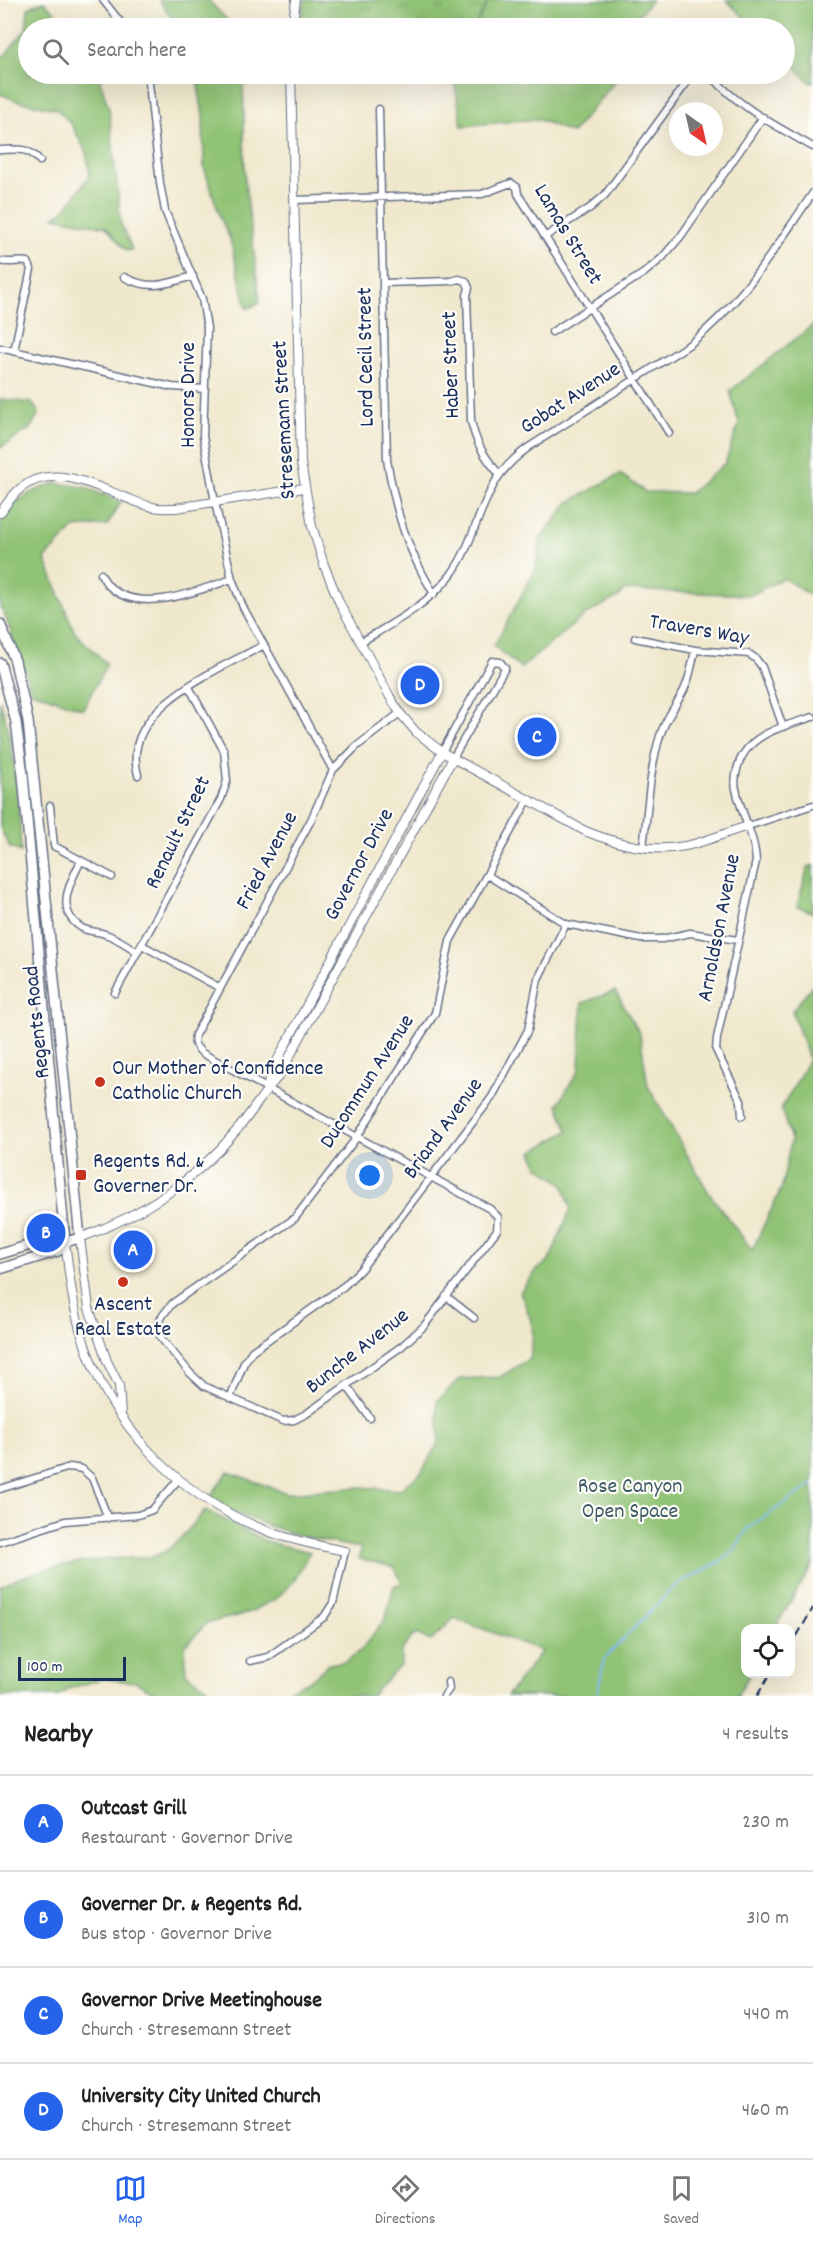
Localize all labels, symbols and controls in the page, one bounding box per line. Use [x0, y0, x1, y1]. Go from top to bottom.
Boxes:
search box [18, 18, 795, 84]
icon: search [39, 35, 72, 68]
text: Search here [87, 36, 186, 67]
north arrow [669, 102, 723, 156]
street label: Lamas Street [525, 179, 609, 291]
street label: Lord Cecil Street [350, 287, 384, 427]
street label: Haber Street [435, 311, 469, 419]
street label: Stresemann Street [265, 340, 305, 500]
street label: Honors Drive [174, 342, 205, 448]
street label: Gobat Avenue [515, 355, 627, 443]
street label: Travers Way [647, 607, 752, 655]
pin: D [400, 662, 440, 708]
pin: C [518, 714, 556, 760]
street label: Renault Street [138, 771, 220, 895]
street label: Governor Drive [317, 803, 403, 927]
street label: Fried Avenue [229, 806, 307, 916]
street label: Arnoldson Avenue [690, 851, 750, 1005]
street label: Regents Road [17, 964, 59, 1080]
street label: Ducommun Avenue [313, 1009, 423, 1155]
place label: Our Mother of Confidence Catholic Church [112, 1054, 323, 1110]
street label: Briand Avenue [397, 1072, 491, 1186]
marker: Our Mother of Confidence Catholic Church [93, 1075, 107, 1089]
place label: Regents Rd. & Governer Dr. [93, 1147, 205, 1203]
your location [355, 1161, 384, 1190]
marker: Regents Rd. & Governer Dr. [74, 1168, 88, 1182]
pin: B [26, 1210, 66, 1256]
pin: A [114, 1228, 152, 1272]
marker: Ascent Real Estate [116, 1275, 130, 1289]
place label: Ascent Real Estate [75, 1290, 171, 1346]
street label: Bunche Avenue [300, 1302, 416, 1402]
park label: Rose Canyon Open Space [578, 1472, 682, 1528]
map controls [741, 1624, 795, 1678]
button: locate [741, 1624, 795, 1678]
scale bar [18, 1654, 126, 1682]
text: 100 m [27, 1656, 63, 1679]
text: Nearby [24, 1717, 92, 1754]
text: 4 results [722, 1721, 789, 1749]
text: Outcast Grill [81, 1794, 187, 1825]
text: A [38, 1809, 49, 1837]
text: 230 m [742, 1809, 789, 1837]
text: Restaurant · Governor Drive [81, 1825, 293, 1853]
text: Governer Dr. & Regents Rd. [81, 1890, 302, 1921]
text: B [39, 1905, 48, 1933]
text: 310 m [747, 1905, 789, 1933]
text: Bus stop · Governor Drive [81, 1921, 272, 1949]
text: Governor Drive Meetinghouse [81, 1986, 322, 2017]
text: C [39, 2001, 48, 2029]
text: 440 m [743, 2001, 789, 2029]
text: Church · Stresemann Street [81, 2017, 291, 2045]
text: University City United Church [81, 2082, 321, 2113]
text: D [38, 2097, 49, 2125]
text: 460 m [742, 2097, 789, 2125]
text: Church · Stresemann Street [81, 2113, 291, 2141]
tab: Map [114, 2172, 147, 2231]
tab: Directions [375, 2172, 435, 2231]
tab: Saved [663, 2172, 699, 2231]

